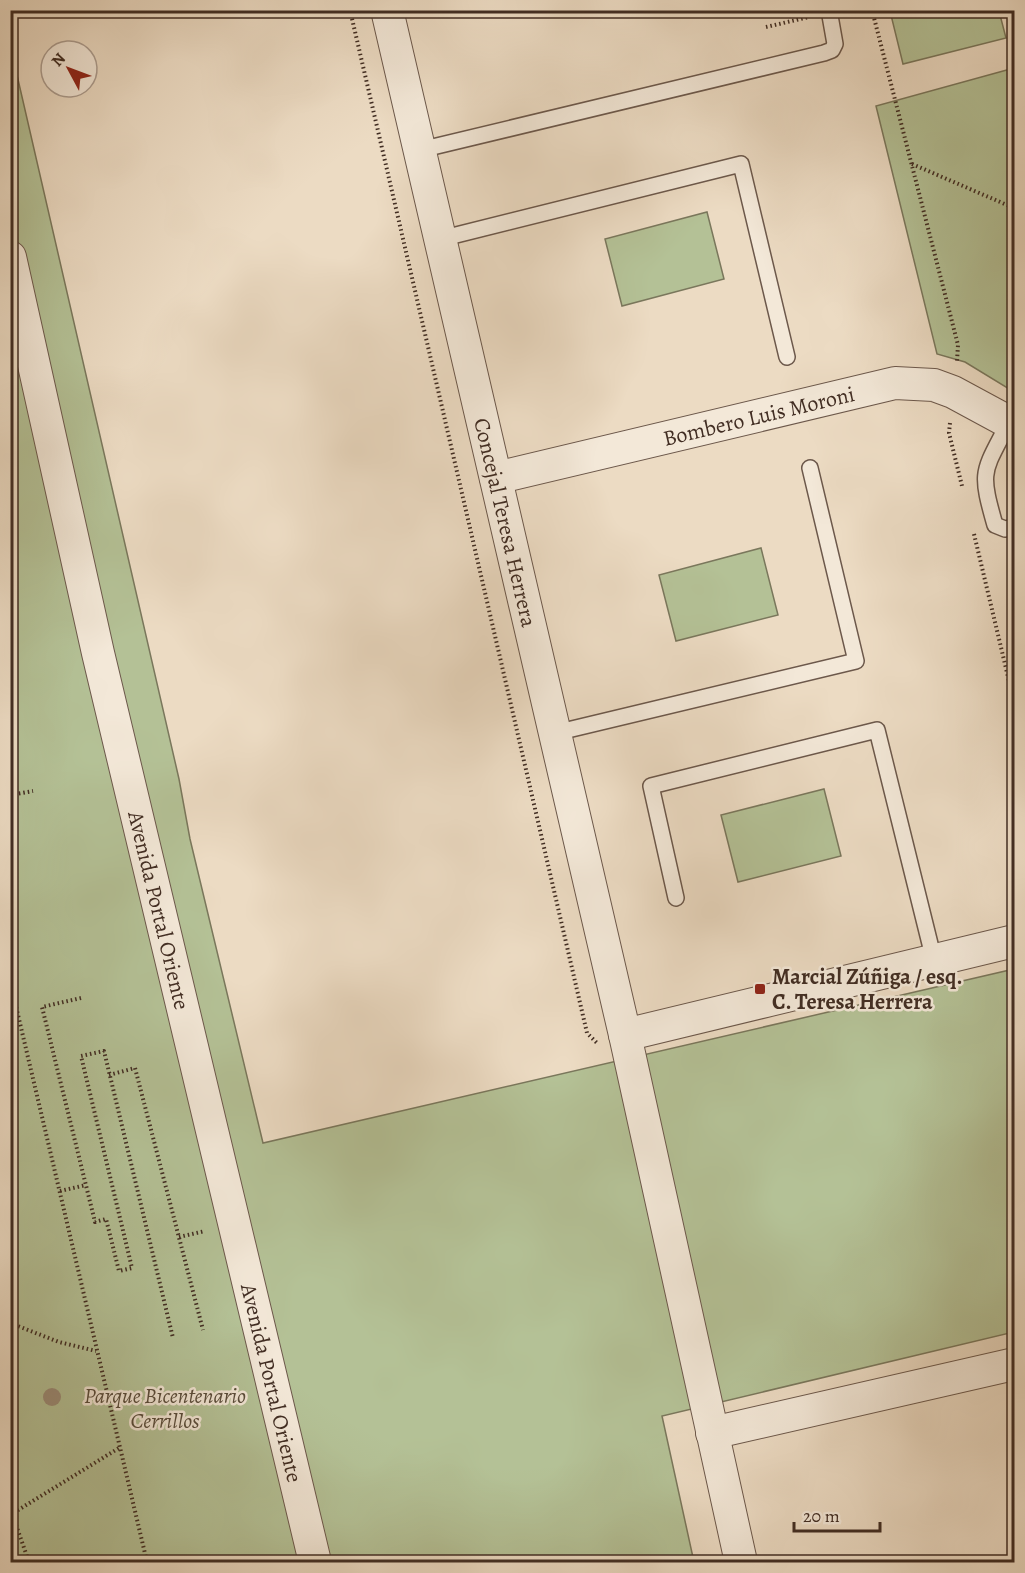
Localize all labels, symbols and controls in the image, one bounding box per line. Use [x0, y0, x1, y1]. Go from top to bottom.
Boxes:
north arrow [39, 39, 99, 99]
text: N [46, 48, 71, 71]
street label: Bombero Luis Moroni [660, 379, 858, 454]
street label: Concejal Teresa Herrera [466, 415, 544, 631]
street label: Avenida Portal Oriente [120, 807, 197, 1013]
place label: Marcial Zúñiga / esq. C. Teresa Herrera [772, 962, 962, 1017]
marker: Marcial Zúñiga / esq. C. Teresa Herrera [753, 982, 767, 996]
street label: Avenida Portal Oriente [233, 1280, 309, 1485]
park label: Parque Bicentenario Cerrillos [84, 1381, 246, 1436]
scale bar [794, 1495, 880, 1533]
text: 20 m [803, 1504, 840, 1528]

